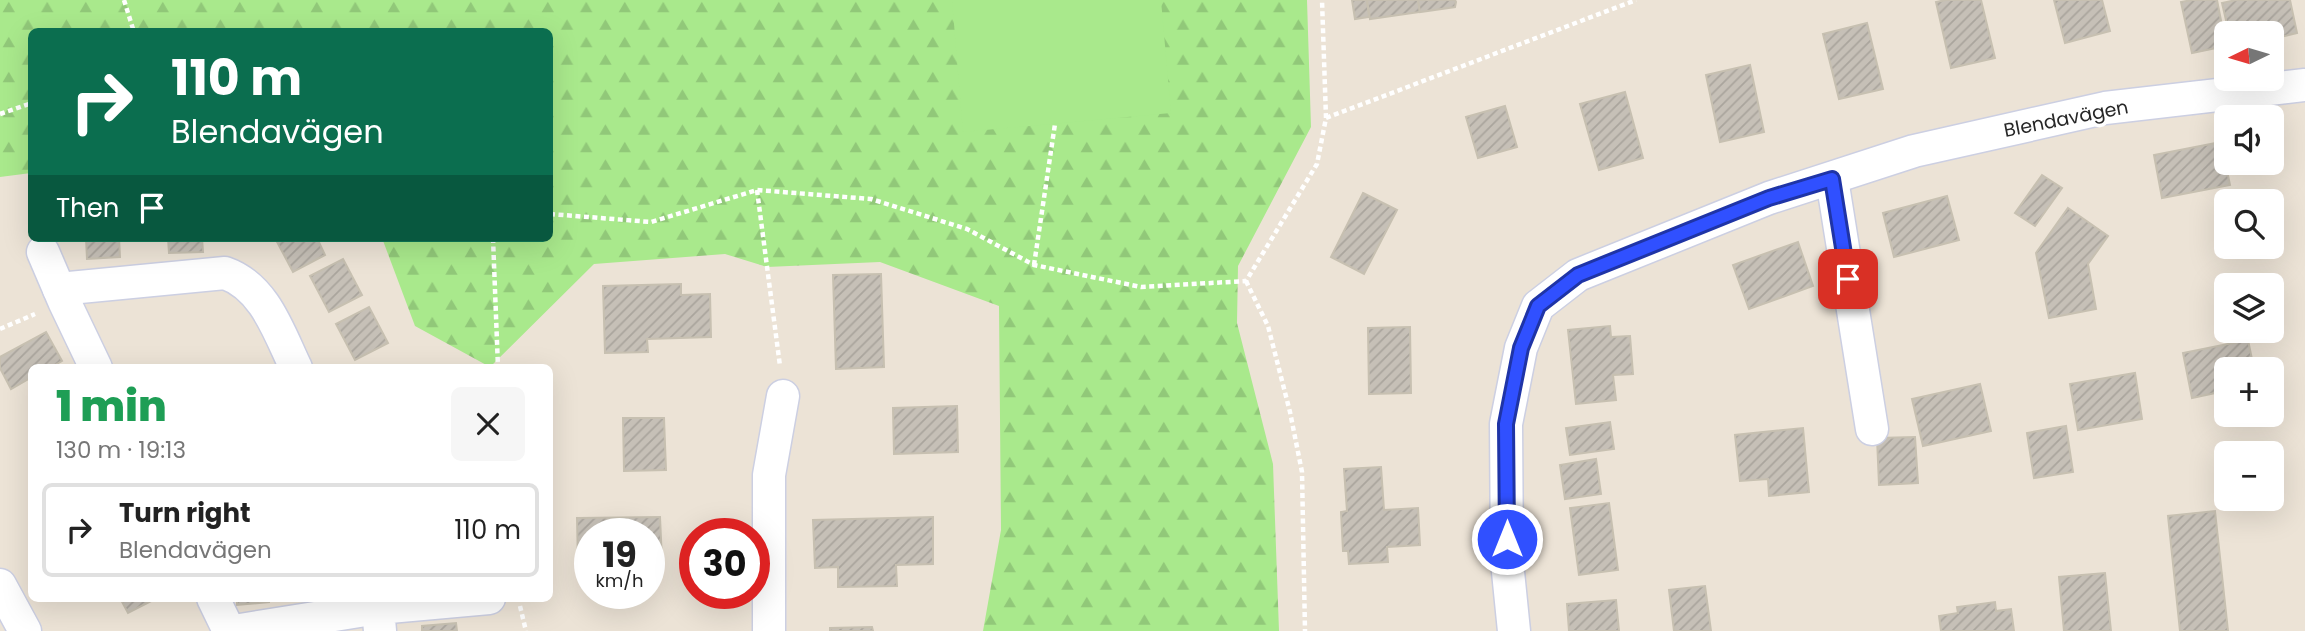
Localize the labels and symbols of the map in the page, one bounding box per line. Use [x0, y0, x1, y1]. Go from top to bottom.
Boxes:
north arrow [2214, 21, 2284, 91]
street label: Blendavägen [2002, 93, 2131, 144]
pin [1818, 249, 1878, 309]
position arrow [1470, 502, 1544, 576]
speed limit sign: 30 [679, 518, 770, 609]

